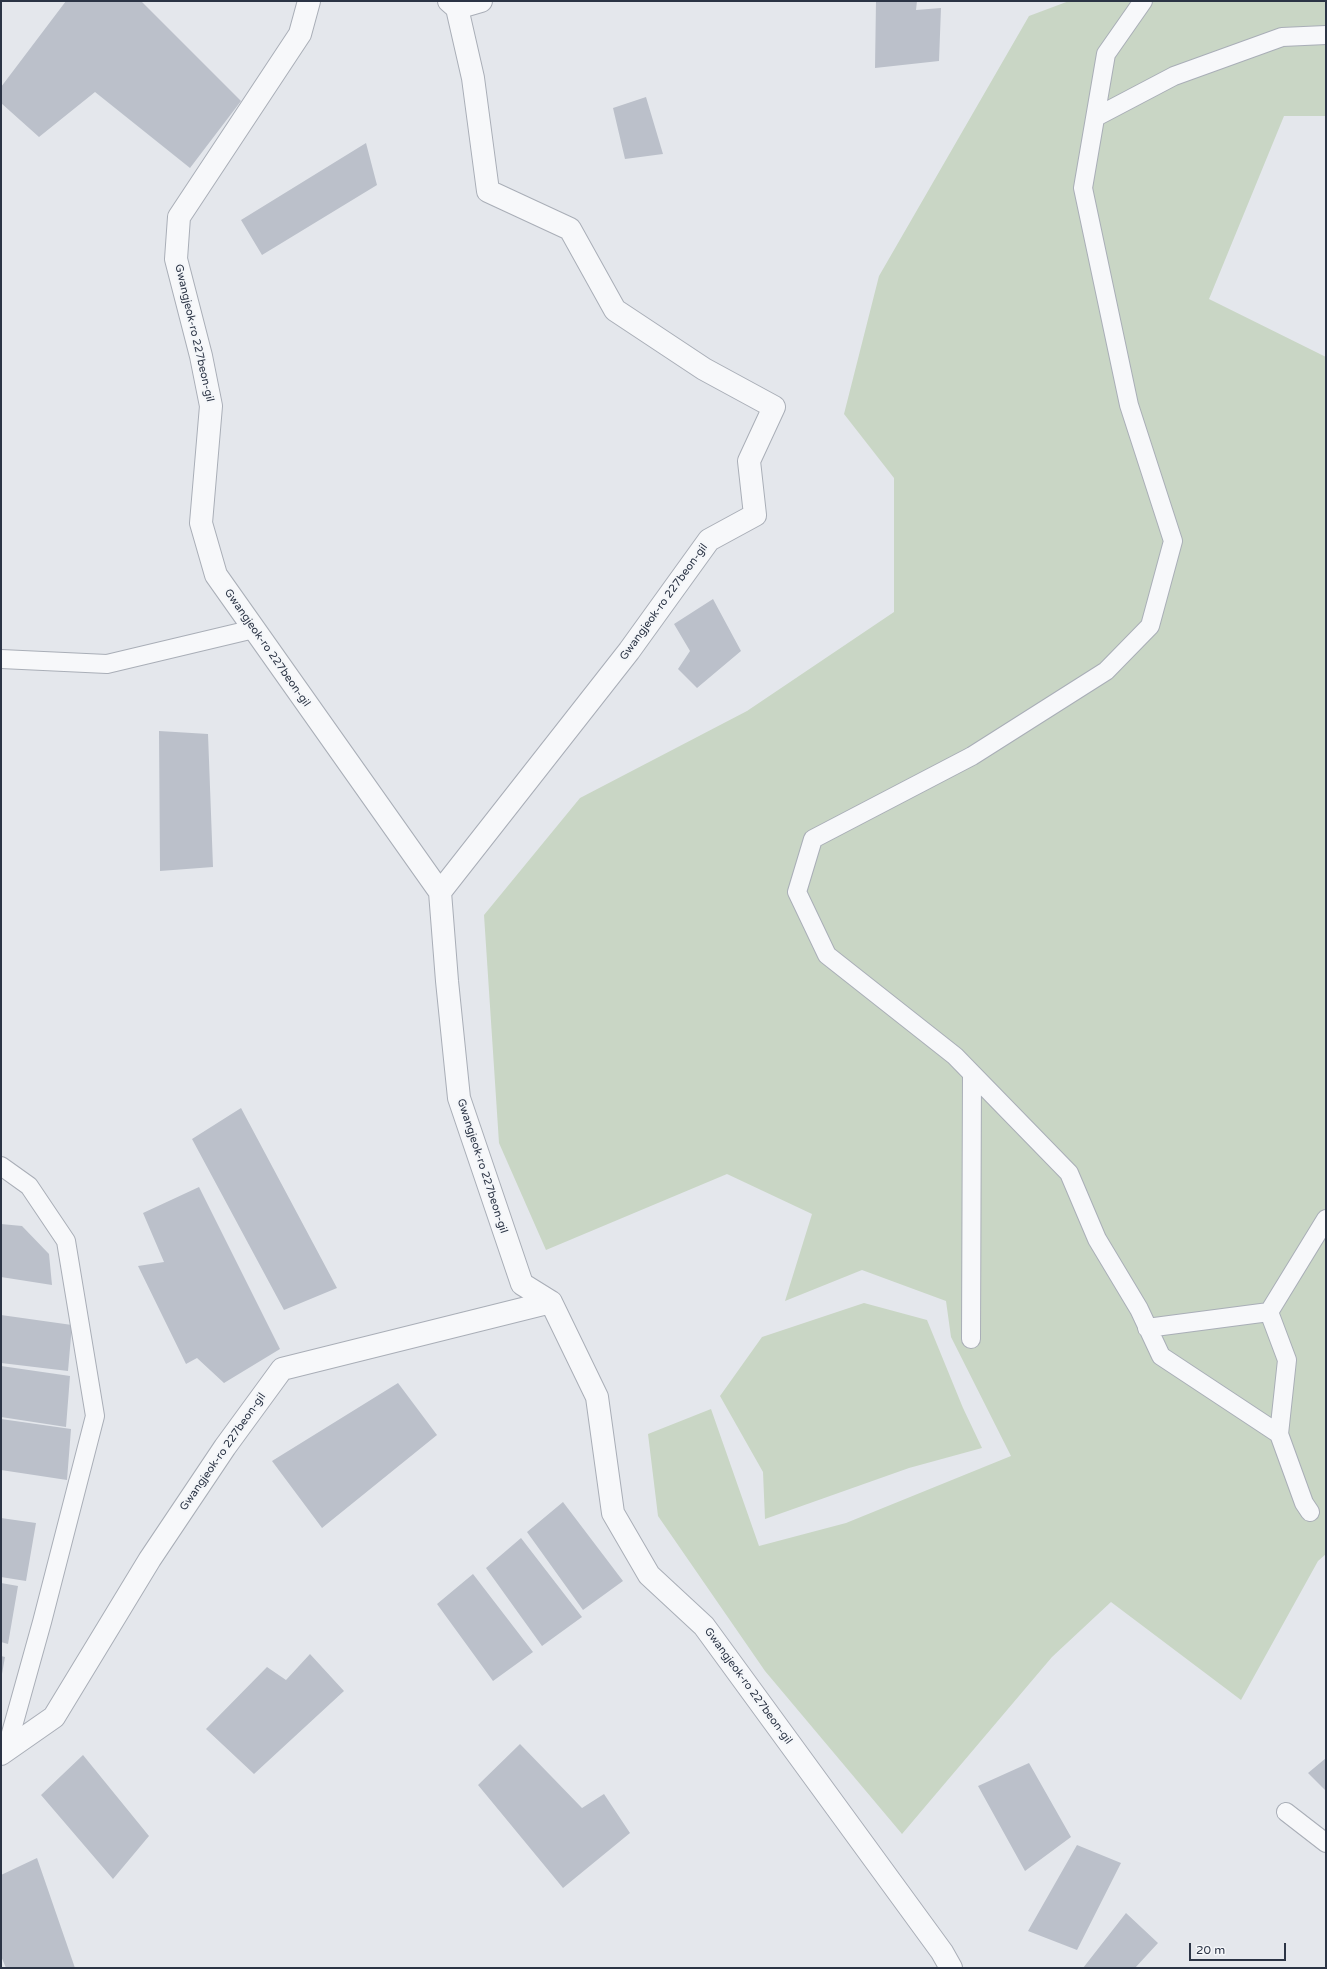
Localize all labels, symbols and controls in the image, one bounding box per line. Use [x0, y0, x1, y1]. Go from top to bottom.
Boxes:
street label: Gwangjeok-ro 227beon-gil [172, 263, 216, 403]
street label: Gwangjeok-ro 227beon-gil [617, 541, 711, 663]
street label: Gwangjeok-ro 227beon-gil [221, 587, 313, 709]
street label: Gwangjeok-ro 227beon-gil [454, 1097, 510, 1235]
street label: Gwangjeok-ro 227beon-gil [177, 1391, 269, 1513]
street label: Gwangjeok-ro 227beon-gil [701, 1625, 795, 1747]
scale bar [1191, 1935, 1288, 1961]
text: 20 m [1196, 1943, 1225, 1957]

